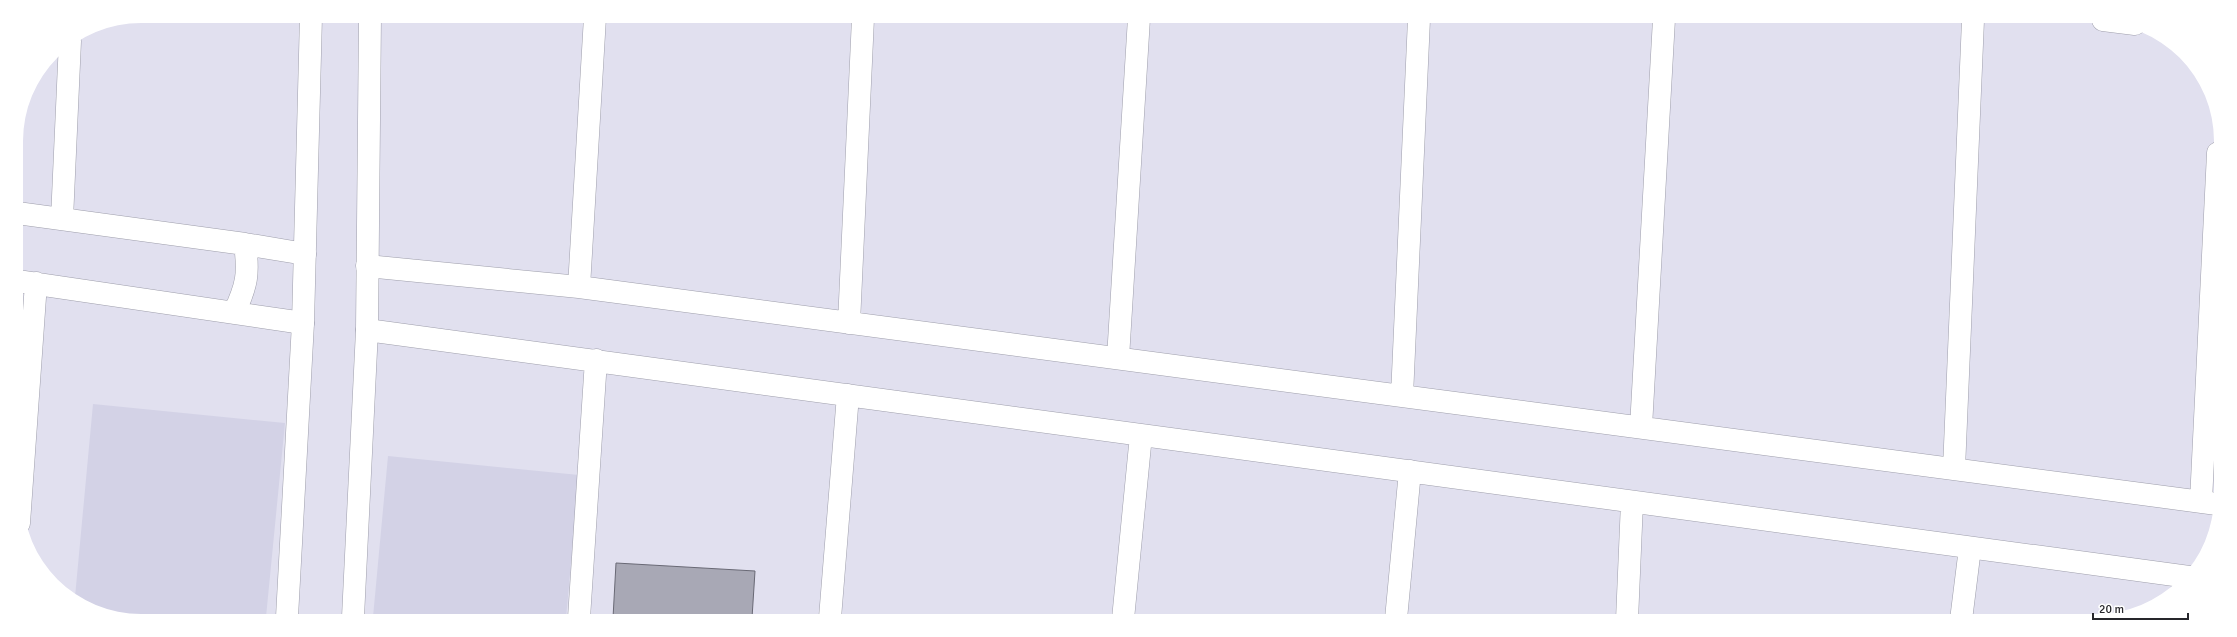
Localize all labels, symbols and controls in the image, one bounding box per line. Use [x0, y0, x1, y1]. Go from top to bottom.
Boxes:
scale bar [2093, 595, 2188, 621]
text: 20 m [2099, 602, 2124, 617]

